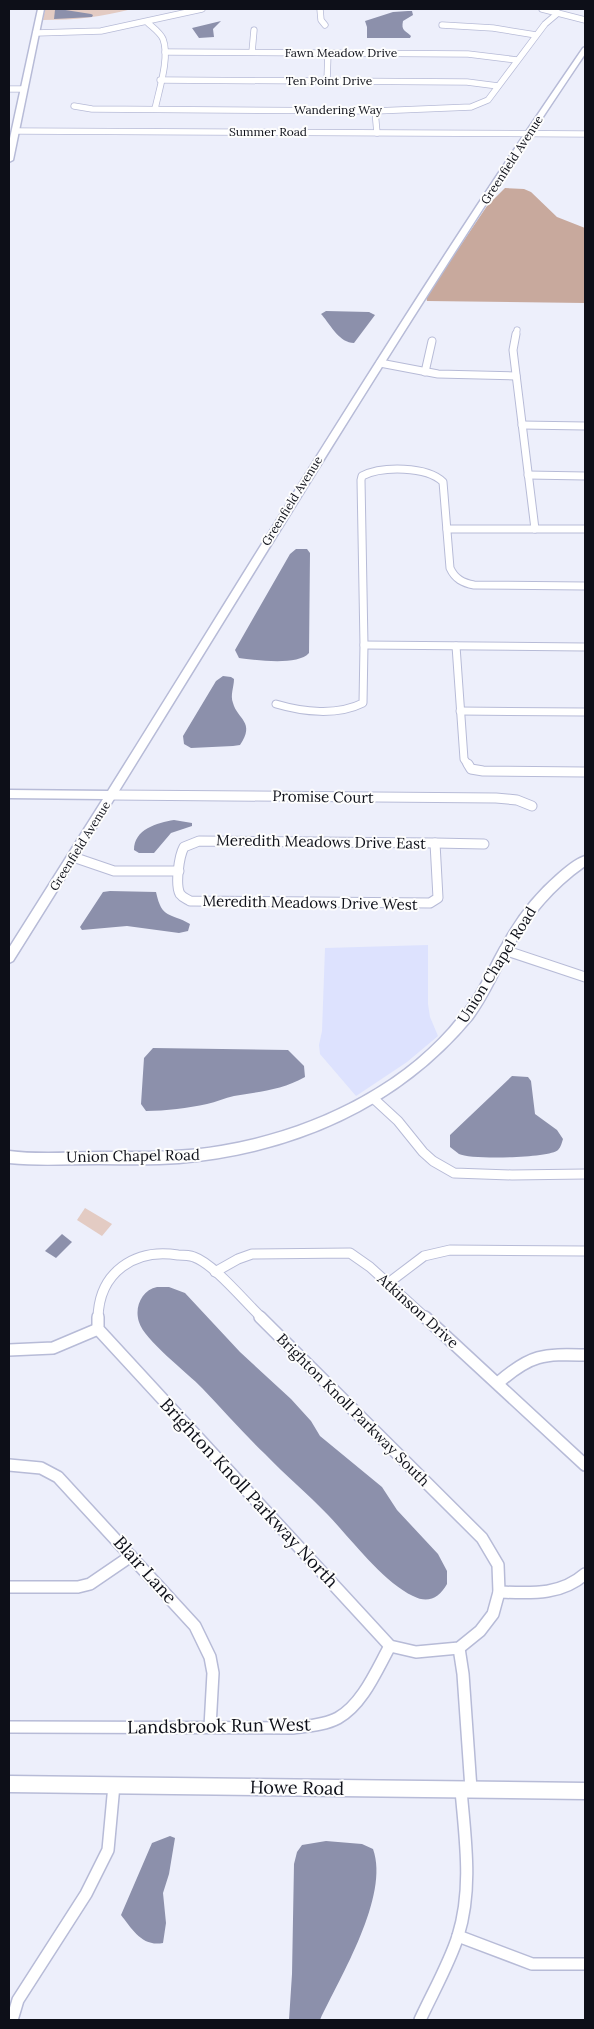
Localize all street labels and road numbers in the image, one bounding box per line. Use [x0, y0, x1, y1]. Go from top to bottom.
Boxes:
street label: Fawn Meadow Drive [285, 45, 398, 60]
street label: Ten Point Drive [286, 73, 373, 88]
street label: Wandering Way [294, 102, 383, 117]
street label: Greenfield Avenue [477, 112, 546, 207]
street label: Summer Road [229, 124, 307, 139]
street label: Greenfield Avenue [258, 453, 325, 548]
street label: Promise Court [272, 786, 374, 807]
street label: Greenfield Avenue [46, 798, 113, 893]
street label: Meredith Meadows Drive East [216, 830, 426, 853]
street label: Meredith Meadows Drive West [202, 891, 418, 914]
street label: Union Chapel Road [453, 903, 540, 1026]
street label: Union Chapel Road [66, 1145, 200, 1166]
street label: Atkinson Drive [373, 1269, 463, 1352]
street label: Brighton Knoll Parkway South [273, 1329, 434, 1490]
street label: Brighton Knoll Parkway North [155, 1393, 344, 1592]
street label: Blair Lane [109, 1531, 182, 1609]
street label: Landsbrook Run West [127, 1712, 311, 1739]
street label: Howe Road [250, 1775, 345, 1800]

